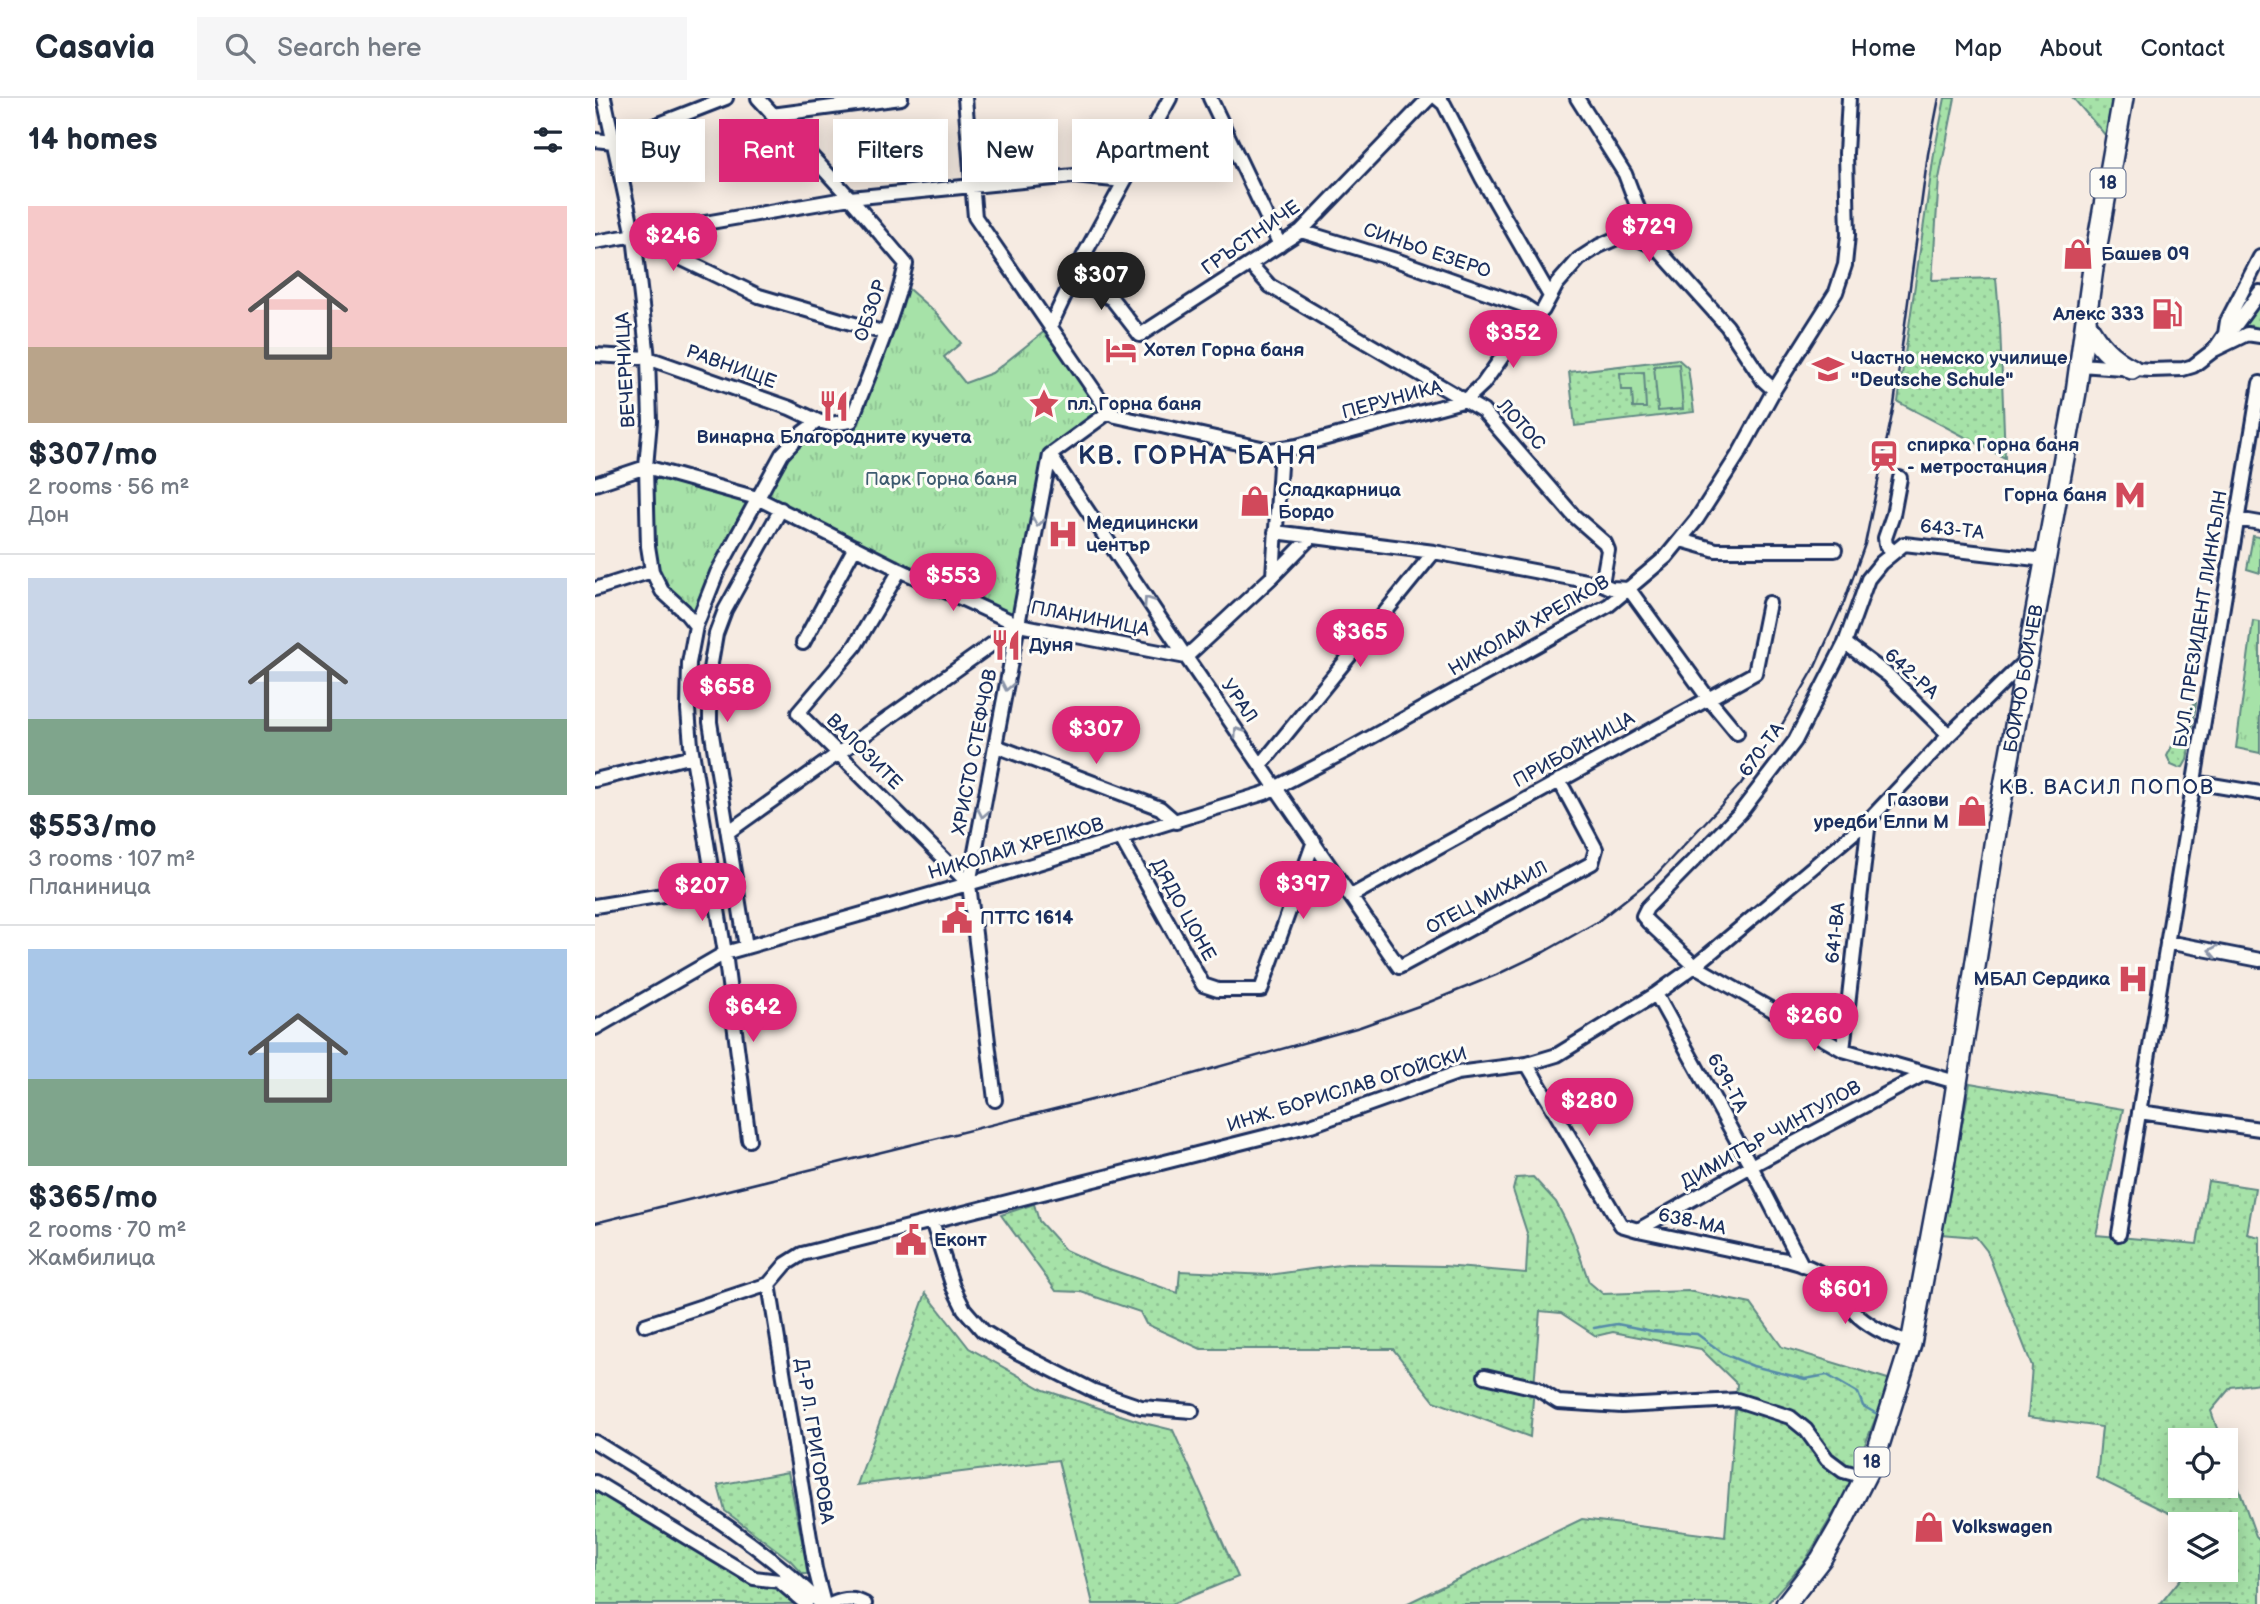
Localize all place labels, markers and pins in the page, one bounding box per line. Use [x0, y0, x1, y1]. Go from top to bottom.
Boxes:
pin: $729 [1608, 204, 1690, 264]
pin: $246 [632, 214, 714, 273]
shop icon: Башев 09 [2061, 237, 2095, 271]
place label: Башев 09 [2101, 243, 2190, 266]
pin: $307 [1060, 252, 1142, 312]
fuel station icon: Алекс 333 [2150, 297, 2184, 331]
place label: Алекс 333 [2052, 303, 2144, 326]
pin: $352 [1472, 310, 1554, 370]
hotel icon: Хотел Горна баня [1104, 333, 1138, 367]
place label: Хотел Горна баня [1143, 339, 1304, 362]
place label: Частно немско училище "Deutsche Schule" [1851, 347, 2068, 392]
school or university icon: Частно немско училище "Deutsche Schule" [1811, 352, 1845, 386]
place icon: пл. Горна баня [1027, 387, 1061, 421]
restaurant icon: Винарна Благородните кучета [817, 389, 851, 423]
place label: пл. Горна баня [1067, 393, 1202, 416]
place label: Винарна Благородните кучета [697, 426, 972, 449]
place label: спирка Горна баня - метростанция [1907, 434, 2080, 479]
station icon: спирка Горна баня - метростанция [1867, 439, 1901, 473]
metro station icon: Горна баня [2113, 478, 2147, 512]
place label: Сладкарница Бордо [1278, 479, 1402, 524]
shop icon: Сладкарница Бордо [1238, 484, 1272, 518]
place label: Горна баня [2004, 484, 2107, 507]
place label: Медицински център [1086, 512, 1198, 557]
hospital icon: Медицински център [1046, 517, 1080, 551]
pin: $553 [912, 554, 994, 613]
pin: $365 [1319, 610, 1401, 669]
restaurant icon: Дуня [989, 628, 1023, 662]
place label: Дуня [1029, 634, 1073, 657]
pin: $658 [686, 664, 768, 724]
pin: $307 [1055, 706, 1137, 766]
place label: Газови уредби Елпи М [1814, 789, 1949, 834]
shop icon: Газови уредби Елпи М [1955, 794, 1989, 828]
pin: $397 [1262, 862, 1344, 921]
pin: $207 [661, 864, 743, 923]
public building icon: ПТТС 1614 [940, 901, 974, 935]
place label: ПТТС 1614 [980, 907, 1073, 930]
hospital icon: МБАЛ Сердика [2116, 962, 2150, 996]
place label: МБАЛ Сердика [1973, 968, 2111, 991]
pin: $642 [712, 984, 794, 1044]
pin: $260 [1773, 993, 1855, 1053]
pin: $280 [1548, 1079, 1630, 1138]
public building icon: Еконт [894, 1223, 928, 1257]
place label: Еконт [934, 1229, 987, 1252]
pin: $601 [1804, 1266, 1886, 1326]
shop icon: Volkswagen [1912, 1510, 1946, 1544]
place label: Volkswagen [1952, 1516, 2053, 1539]

